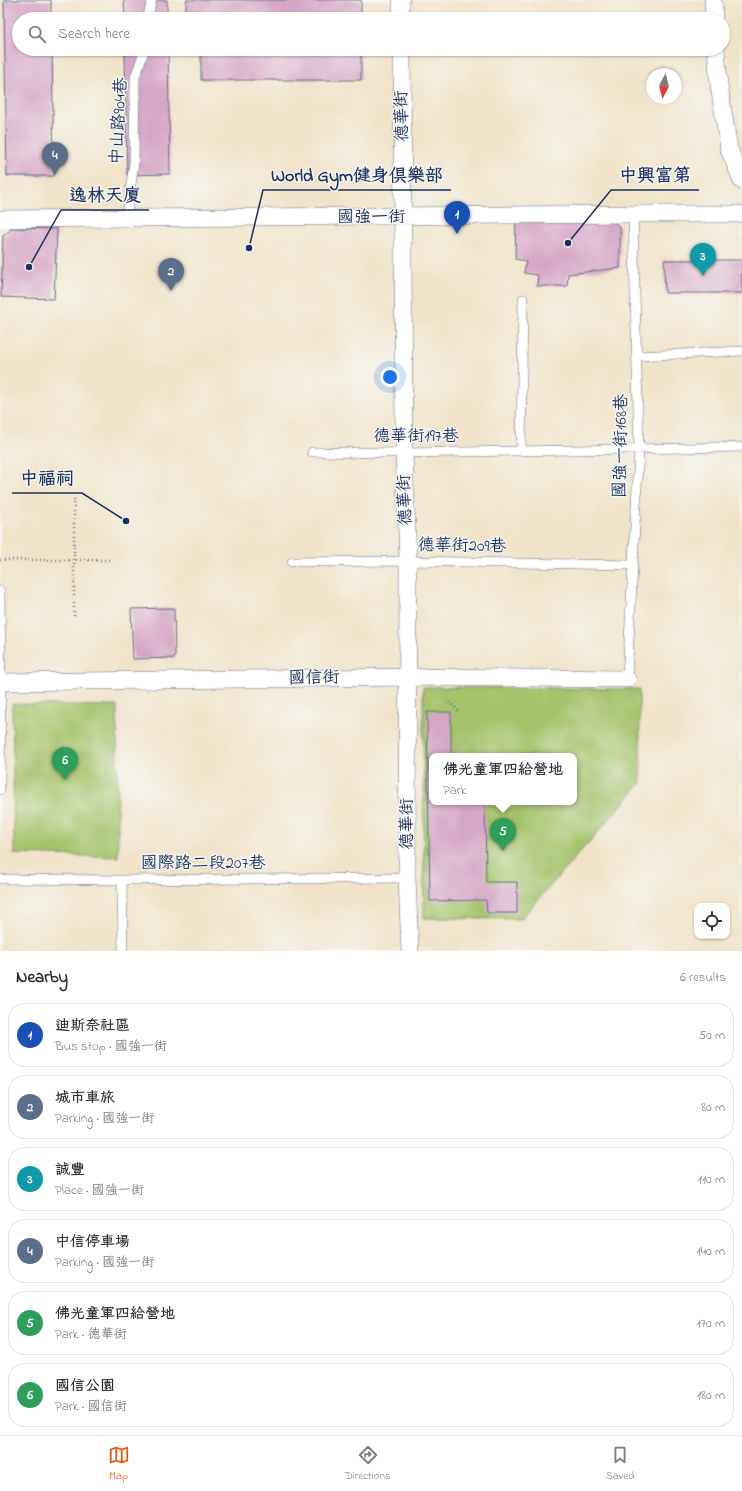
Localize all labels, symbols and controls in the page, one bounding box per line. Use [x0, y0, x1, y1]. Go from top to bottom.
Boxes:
search box [12, 12, 730, 56]
icon: search [26, 23, 48, 45]
text: Search here [58, 23, 130, 45]
north arrow [646, 68, 682, 104]
street label: 中山路904巷 [104, 76, 134, 165]
street label: 德華街 [389, 90, 415, 142]
pin: 4 [42, 142, 68, 175]
callout: World Gym健身俱樂部 [263, 160, 451, 190]
callout: 中興富第 [611, 160, 699, 190]
text: World Gym健身俱樂部 [271, 164, 443, 191]
text: 中興富第 [619, 164, 691, 190]
callout: 逸林天廈 [61, 180, 149, 210]
text: 逸林天廈 [69, 184, 141, 210]
pin: 1 [444, 201, 470, 234]
street label: 國強一街 [337, 205, 405, 230]
pin: 3 [690, 243, 716, 276]
pin: 2 [158, 258, 184, 291]
your location [380, 367, 400, 387]
street label: 國強一街168巷 [608, 393, 634, 498]
street label: 德華街197巷 [373, 424, 460, 449]
callout: 中福祠 [12, 463, 82, 493]
text: 中福祠 [20, 467, 74, 493]
street label: 德華街 [392, 474, 418, 526]
street label: 德華街209巷 [417, 533, 508, 559]
street label: 國信街 [288, 665, 340, 691]
pin: 6 [52, 747, 78, 780]
popup [429, 753, 577, 805]
text: 佛光童軍四給營地 [443, 759, 563, 781]
text: Park [443, 781, 466, 800]
street label: 德華街 [395, 799, 420, 850]
pin: 5 [490, 818, 516, 851]
street label: 國際路二段207巷 [141, 851, 266, 876]
map controls [694, 903, 730, 939]
button: locate [694, 903, 730, 939]
text: Nearby [16, 965, 68, 990]
text: 6 results [680, 968, 726, 987]
text: 迪斯奈社區 [55, 1015, 130, 1037]
text: 1 [28, 1026, 32, 1045]
text: 50 m [699, 1026, 725, 1045]
text: Bus stop · 國強一街 [55, 1037, 167, 1056]
text: 城市車旅 [55, 1087, 115, 1109]
text: 2 [27, 1098, 33, 1117]
text: 80 m [701, 1098, 725, 1117]
text: Parking · 國強一街 [55, 1109, 154, 1128]
text: 誠豐 [55, 1159, 85, 1181]
text: 3 [27, 1170, 33, 1189]
text: 110 m [698, 1170, 725, 1189]
text: Place · 國強一街 [55, 1181, 144, 1200]
text: 中信停車場 [55, 1231, 130, 1253]
text: 4 [27, 1242, 33, 1261]
text: 140 m [697, 1242, 725, 1261]
text: Parking · 國強一街 [55, 1253, 154, 1272]
text: 佛光童軍四給營地 [55, 1303, 175, 1325]
text: 5 [26, 1314, 34, 1333]
text: 170 m [697, 1314, 725, 1333]
text: Park · 德華街 [55, 1325, 127, 1344]
text: 國信公園 [55, 1375, 115, 1397]
text: 6 [27, 1386, 33, 1405]
text: 180 m [697, 1386, 725, 1405]
text: Park · 國信街 [55, 1397, 127, 1416]
tab: Map [108, 1444, 130, 1484]
tab: Directions [345, 1444, 390, 1484]
tab: Saved [606, 1444, 634, 1484]

